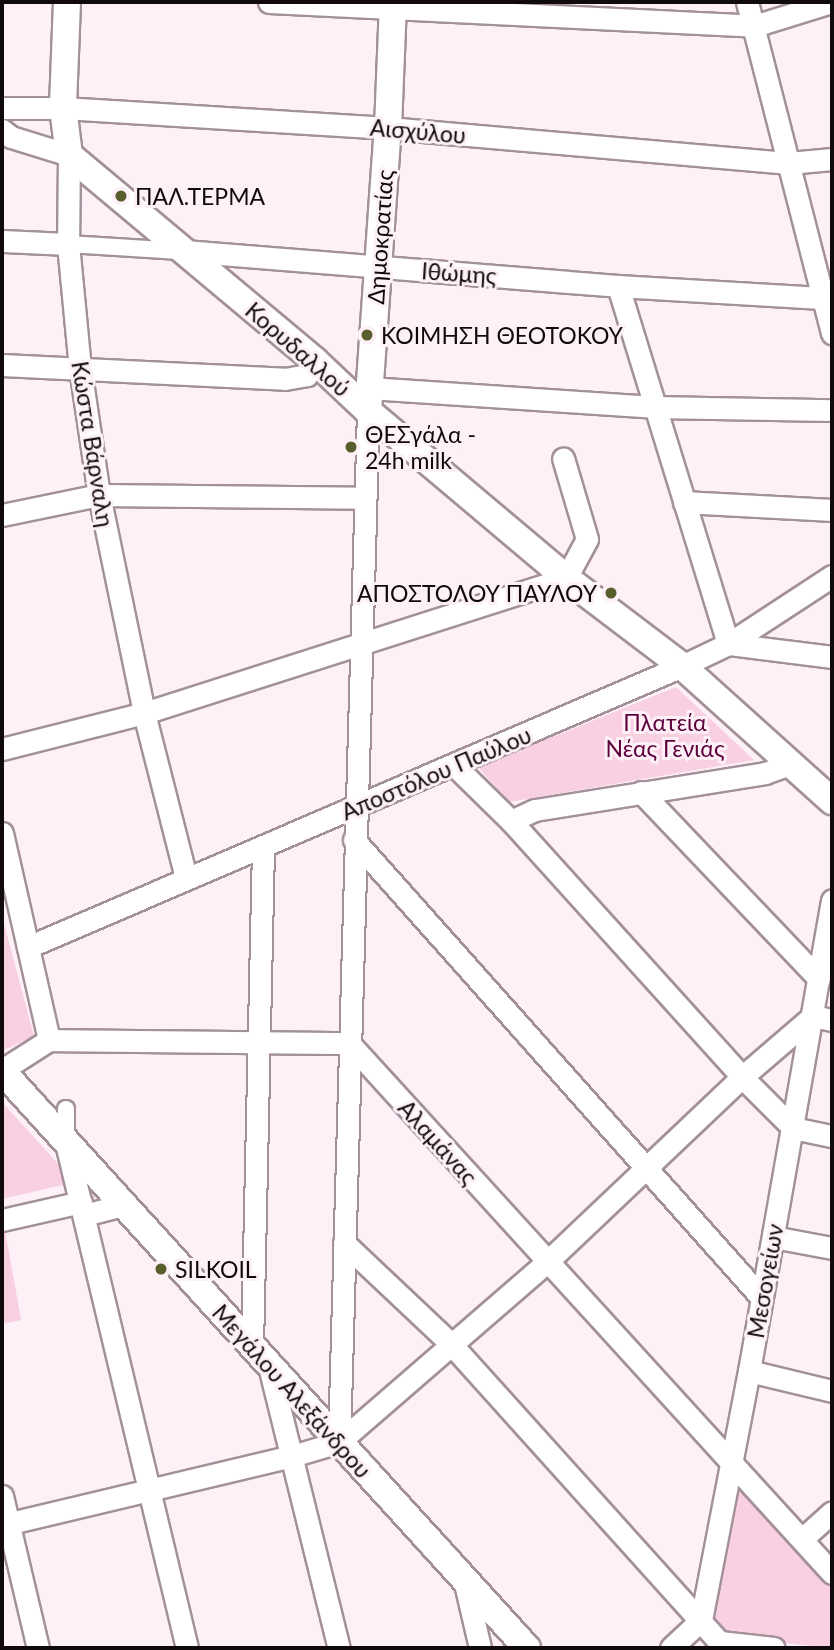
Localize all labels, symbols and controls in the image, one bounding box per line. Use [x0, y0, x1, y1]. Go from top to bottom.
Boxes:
street label: Αισχύλου [369, 113, 467, 149]
street label: Δημοκρατίας [362, 169, 398, 305]
place label: ΠΑΛ.ΤΕΡΜΑ [135, 182, 265, 210]
marker: ΠΑΛ.ΤΕΡΜΑ [113, 188, 129, 204]
street label: Ιθώμης [421, 257, 497, 289]
street label: Κορυδαλλού [240, 296, 356, 402]
place label: ΚΟΙΜΗΣΗ ΘΕΟΤΟΚΟΥ [381, 321, 623, 349]
marker: ΚΟΙΜΗΣΗ ΘΕΟΤΟΚΟΥ [359, 327, 375, 343]
street label: Κώστα Βάρναλη [66, 359, 120, 529]
place label: ΘΕΣγάλα - 24h milk [365, 420, 476, 474]
marker: ΘΕΣγάλα - 24h milk [343, 439, 359, 455]
place label: ΑΠΟΣΤΟΛΟΥ ΠΑΥΛΟΥ [357, 579, 597, 607]
marker: ΑΠΟΣΤΟΛΟΥ ΠΑΥΛΟΥ [603, 585, 619, 601]
park label: Πλατεία Νέας Γενιάς [605, 708, 725, 762]
street label: Αποστόλου Παύλου [337, 721, 535, 825]
street label: Αλαμάνας [393, 1094, 483, 1190]
street label: Μεσογείων [741, 1222, 789, 1340]
place label: SILKOIL [175, 1255, 257, 1283]
marker: SILKOIL [153, 1261, 169, 1277]
street label: Μεγάλου Αλεξάνδρου [207, 1298, 377, 1484]

